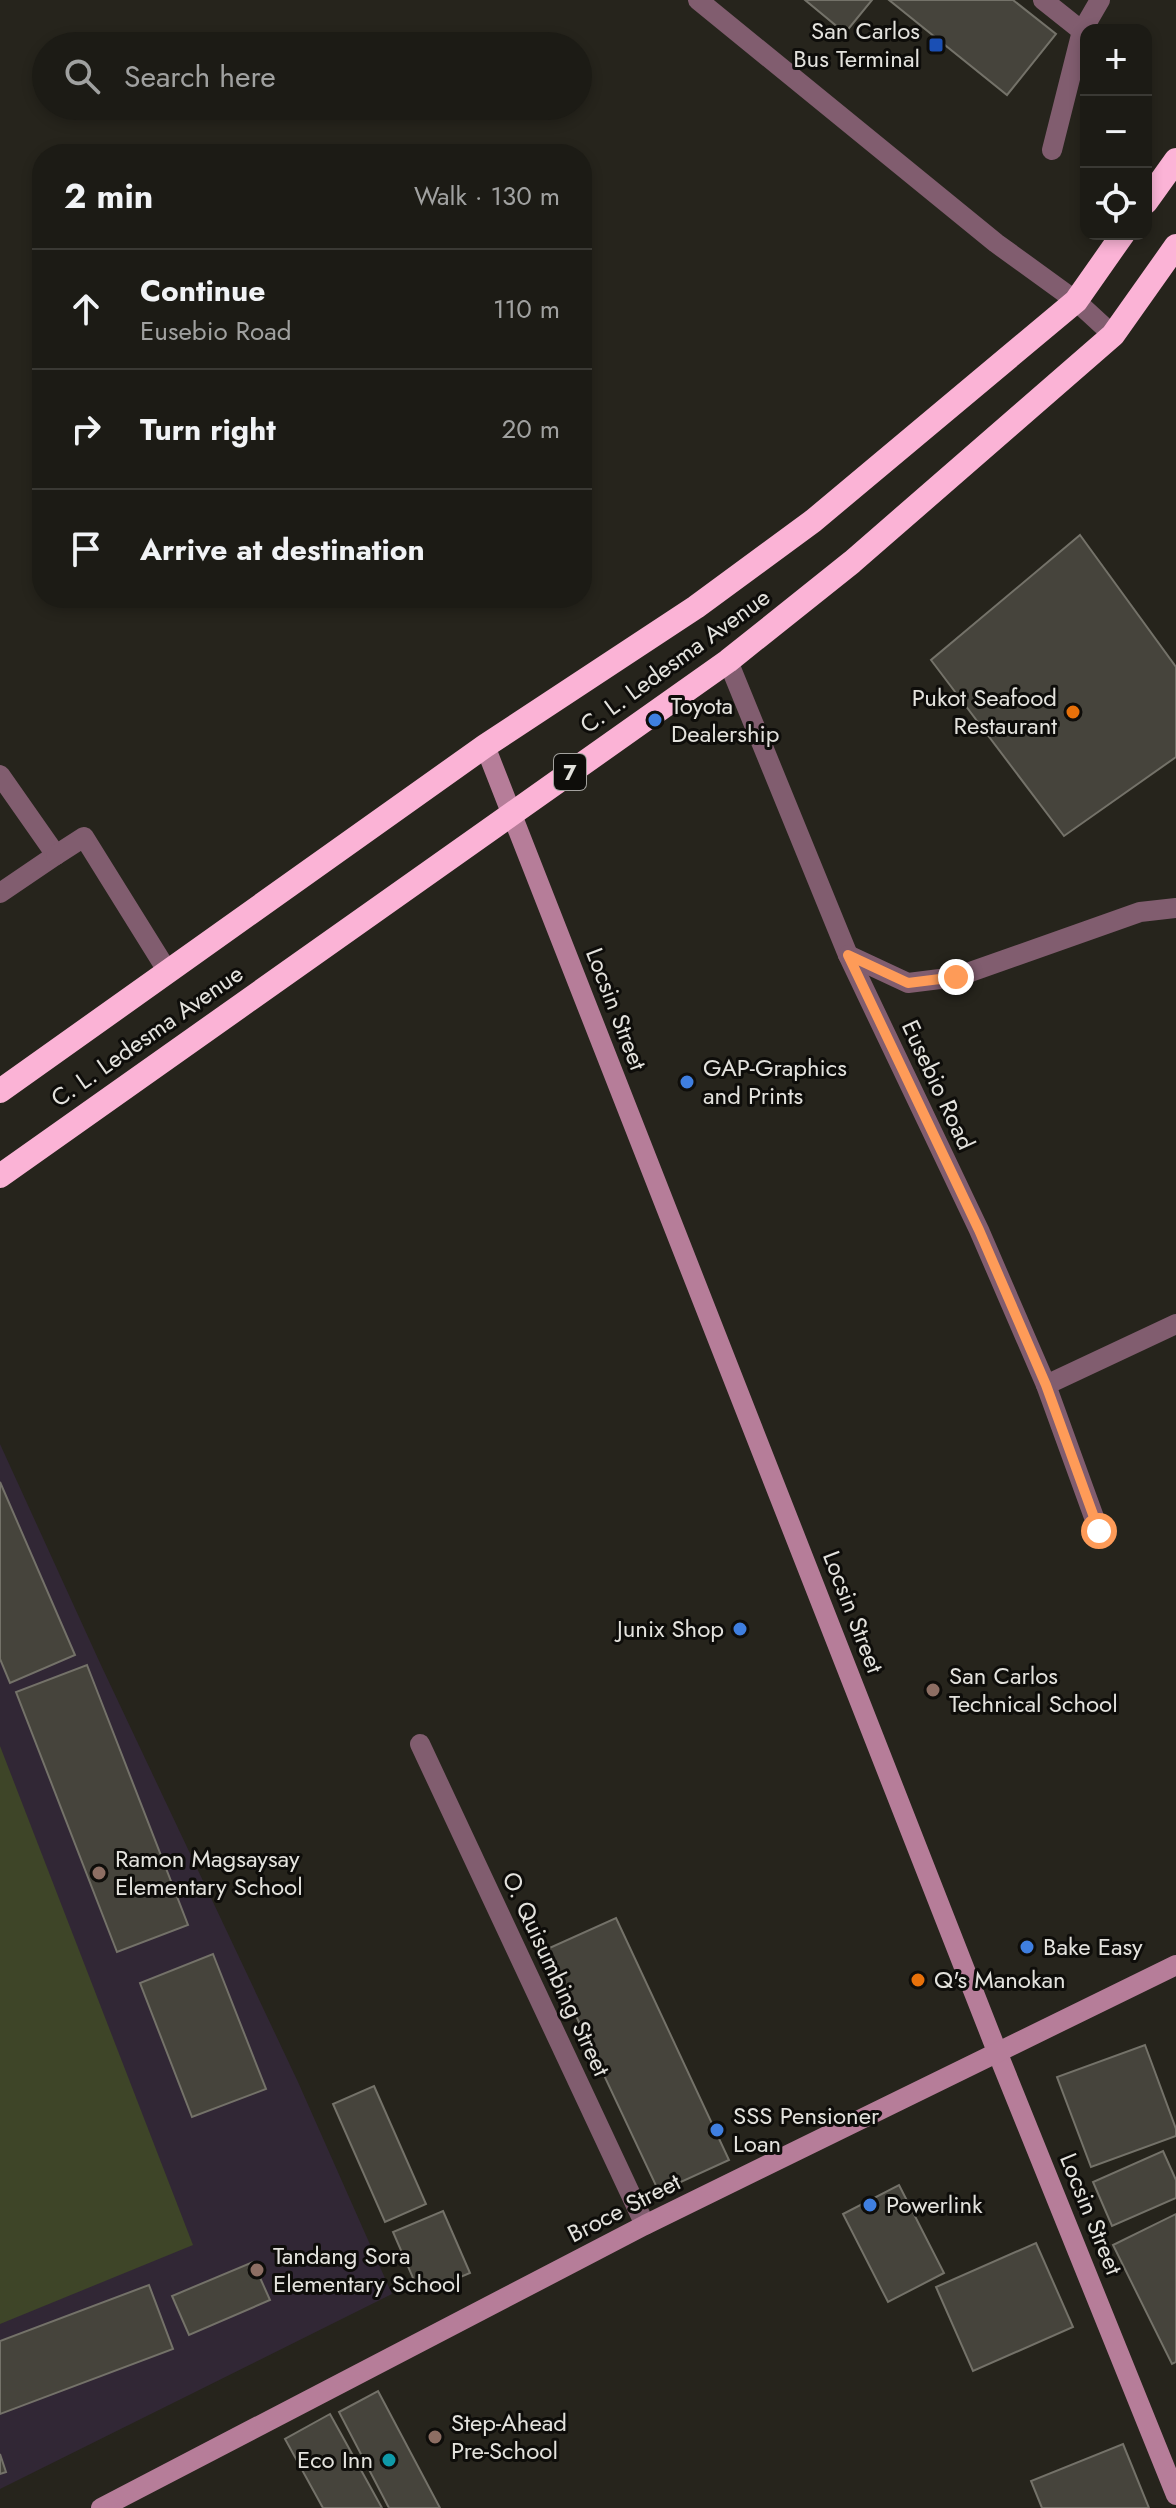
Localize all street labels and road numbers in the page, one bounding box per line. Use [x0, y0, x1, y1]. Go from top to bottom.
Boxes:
street label: C. L. Ledesma Avenue [572, 580, 777, 742]
road number: 7 [554, 754, 586, 790]
street label: Locsin Street [577, 943, 656, 1075]
street label: C. L. Ledesma Avenue [43, 956, 250, 1115]
street label: Eusebio Road [893, 1014, 984, 1156]
street label: Locsin Street [814, 1546, 893, 1678]
street label: O. Quisumbing Street [494, 1866, 619, 2082]
street label: Locsin Street [1051, 2148, 1132, 2280]
street label: Broce Street [561, 2164, 687, 2251]

